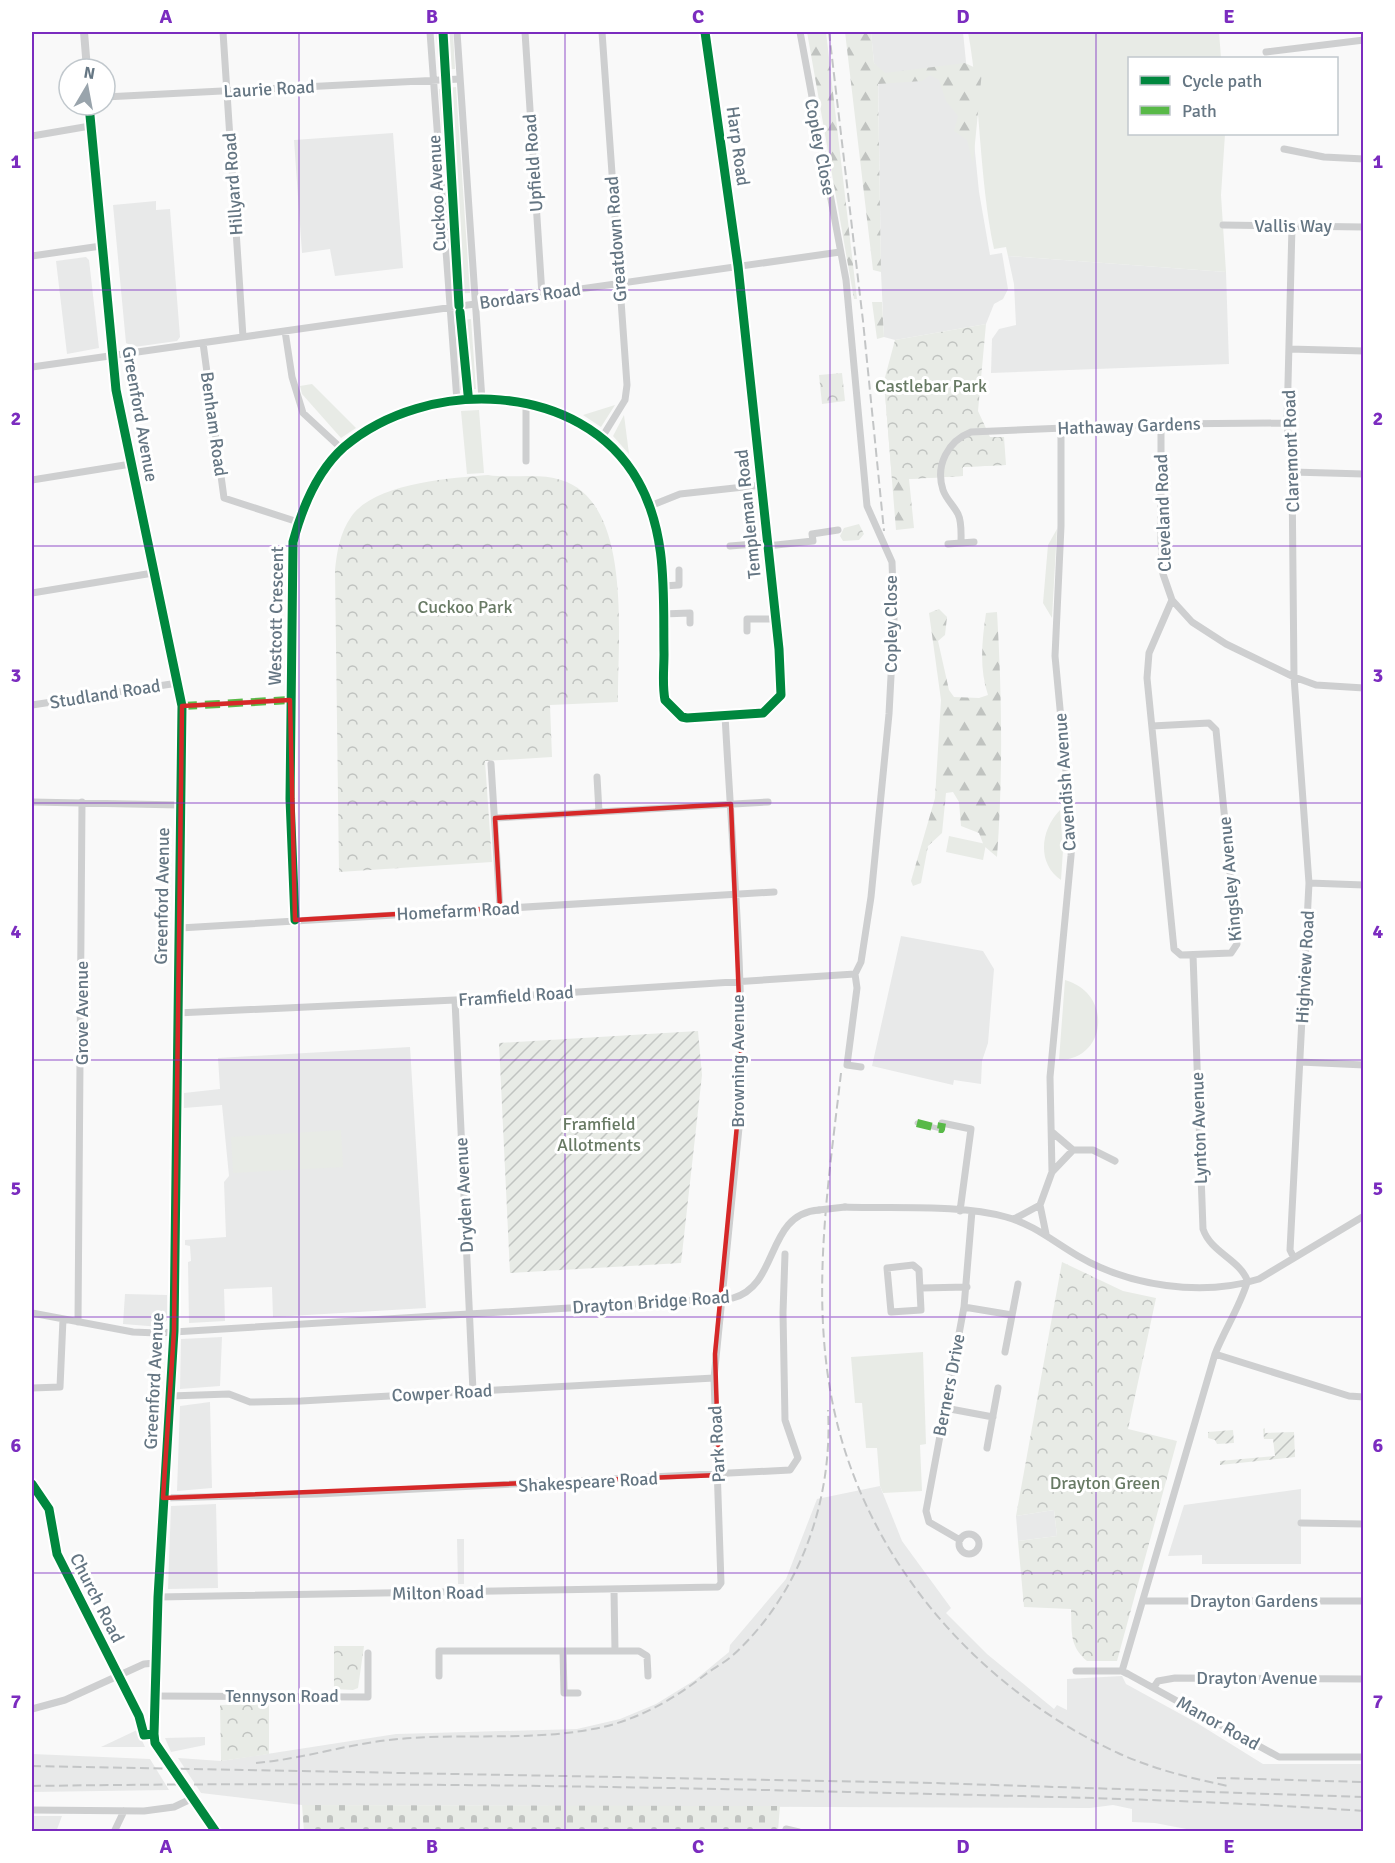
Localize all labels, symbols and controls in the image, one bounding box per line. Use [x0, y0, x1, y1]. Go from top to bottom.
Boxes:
text: A [160, 4, 173, 29]
text: B [426, 4, 438, 29]
text: C [692, 4, 704, 29]
text: D [956, 4, 970, 29]
text: E [1223, 4, 1235, 29]
north arrow [57, 57, 117, 117]
legend [1128, 57, 1338, 135]
text: N [82, 62, 97, 84]
text: Cycle path [1182, 70, 1262, 92]
street label: Laurie Road [223, 76, 315, 102]
street label: Copley Close [800, 97, 840, 197]
text: Path [1182, 100, 1217, 122]
street label: Harp Road [722, 105, 754, 187]
street label: Upfield Road [519, 113, 547, 213]
street label: Hillyard Road [218, 132, 248, 236]
street label: Cuckoo Avenue [423, 134, 451, 252]
text: 1 [11, 149, 22, 174]
text: 1 [1373, 149, 1384, 174]
street label: Greatdown Road [601, 175, 631, 303]
street label: Vallis Way [1254, 215, 1332, 237]
street label: Bordars Road [478, 278, 582, 314]
street label: Greenford Avenue [117, 345, 163, 483]
street label: Benham Road [196, 370, 232, 478]
park label: Castlebar Park [875, 375, 987, 397]
street label: Claremont Road [1278, 389, 1304, 513]
text: 2 [11, 406, 21, 431]
text: 2 [1373, 406, 1383, 431]
street label: Hathaway Gardens [1057, 412, 1201, 439]
street label: Templeman Road [730, 448, 766, 580]
street label: Cleveland Road [1150, 454, 1176, 572]
street label: Westcott Crescent [264, 546, 288, 686]
street label: Copley Close [880, 575, 902, 673]
park label: Cuckoo Park [417, 596, 513, 618]
text: 3 [11, 663, 21, 688]
text: 3 [1373, 663, 1383, 688]
street label: Studland Road [48, 674, 162, 714]
street label: Cavendish Avenue [1049, 712, 1081, 852]
street label: Kingsley Avenue [1214, 816, 1246, 942]
street label: Greenford Avenue [150, 827, 174, 965]
street label: Homefarm Road [396, 897, 520, 925]
street label: Highview Road [1291, 910, 1319, 1024]
text: 4 [11, 919, 22, 944]
text: 4 [1373, 919, 1384, 944]
street label: Grove Avenue [71, 961, 93, 1065]
street label: Framfield Road [458, 981, 574, 1011]
street label: Browning Avenue [727, 994, 749, 1128]
street label: Lynton Avenue [1186, 1071, 1212, 1185]
park label: Framfield Allotments [557, 1113, 641, 1156]
street label: Dryden Avenue [450, 1137, 478, 1253]
text: 5 [11, 1176, 21, 1201]
text: 5 [1373, 1176, 1383, 1201]
street label: Drayton Bridge Road [571, 1286, 731, 1318]
street label: Greenford Avenue [139, 1312, 169, 1450]
street label: Berners Drive [928, 1332, 970, 1438]
street label: Cowper Road [391, 1379, 493, 1407]
street label: Park Road [704, 1405, 730, 1483]
text: 6 [11, 1433, 22, 1458]
text: 6 [1373, 1433, 1384, 1458]
street label: Shakespeare Road [518, 1467, 658, 1497]
park label: Drayton Green [1050, 1472, 1160, 1494]
street label: Church Road [65, 1550, 129, 1646]
street label: Milton Road [392, 1581, 484, 1605]
street label: Drayton Gardens [1190, 1590, 1318, 1612]
street label: Drayton Avenue [1196, 1667, 1318, 1689]
street label: Tennyson Road [225, 1685, 339, 1707]
text: 7 [11, 1689, 22, 1714]
text: 7 [1373, 1689, 1384, 1714]
street label: Manor Road [1172, 1691, 1264, 1755]
text: A [160, 1834, 173, 1859]
text: B [426, 1834, 438, 1859]
text: C [692, 1834, 704, 1859]
text: D [956, 1834, 970, 1859]
text: E [1223, 1834, 1235, 1859]

